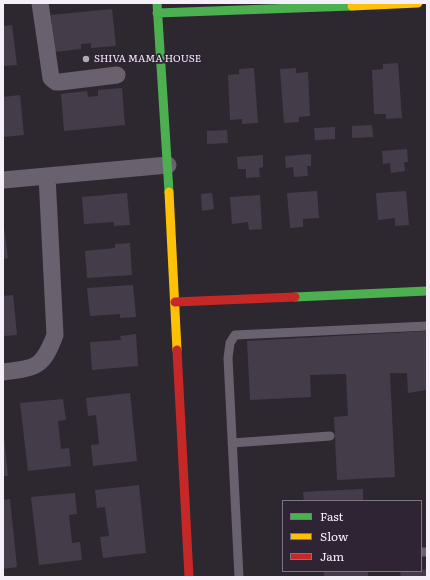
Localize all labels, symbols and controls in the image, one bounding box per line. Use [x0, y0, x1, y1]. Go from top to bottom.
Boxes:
place label: SHIVA MAMA HOUSE [94, 53, 201, 65]
marker: SHIVA MAMA HOUSE [81, 54, 91, 64]
legend [282, 500, 422, 572]
text: Fast [320, 507, 343, 525]
text: Slow [320, 527, 348, 545]
text: Jam [320, 547, 344, 565]

